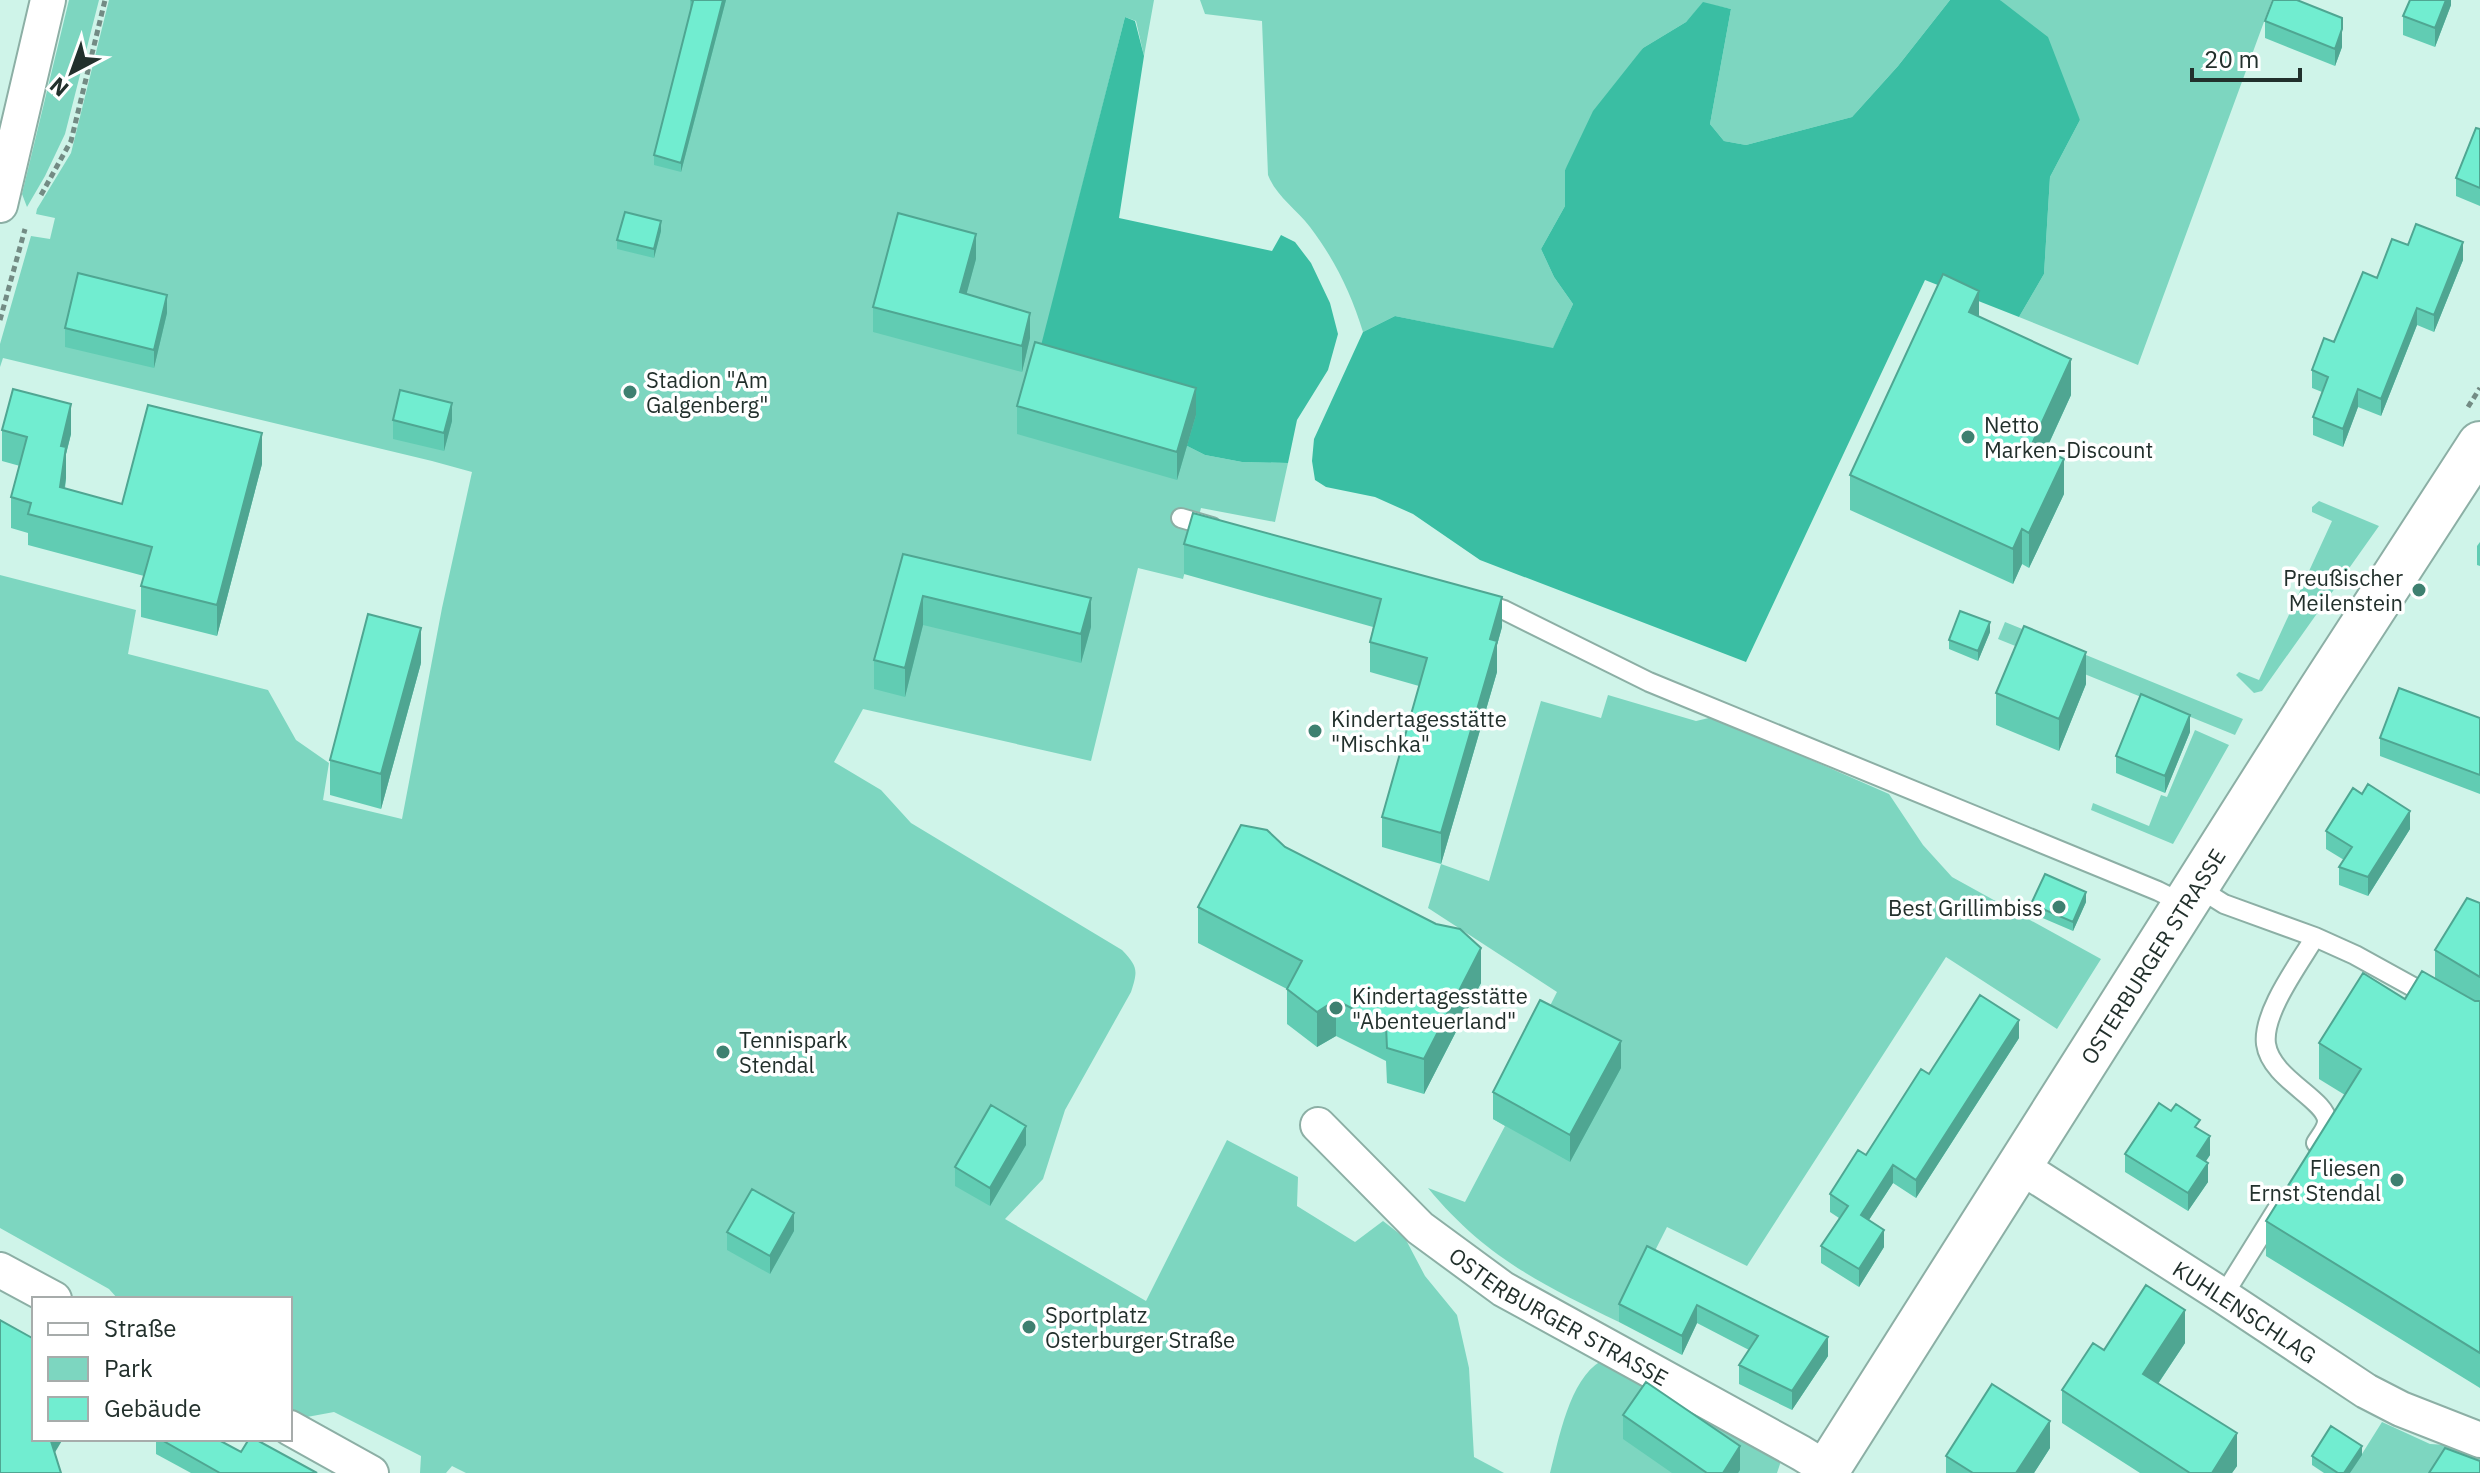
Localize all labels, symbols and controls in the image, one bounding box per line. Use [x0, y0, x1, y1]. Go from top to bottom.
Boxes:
north arrow [32, 32, 112, 112]
scale bar [2192, 32, 2300, 82]
text: 20 m [2204, 43, 2259, 75]
text: N [43, 71, 74, 104]
place label: Stadion "Am Galgenberg" [646, 365, 768, 419]
marker: Stadion "Am Galgenberg" [621, 383, 639, 401]
place label: Netto Marken-Discount [1984, 410, 2153, 464]
marker: Netto Marken-Discount [1959, 428, 1977, 446]
place label: Preußischer Meilenstein [2283, 563, 2403, 617]
marker: Preußischer Meilenstein [2410, 581, 2428, 599]
place label: Kindertagesstätte "Mischka" [1331, 704, 1507, 758]
marker: Kindertagesstätte "Mischka" [1306, 722, 1324, 740]
street label: OSTERBURGER STRASSE [2073, 843, 2231, 1069]
place label: Best Grillimbiss [1888, 893, 2043, 922]
marker: Best Grillimbiss [2050, 898, 2068, 916]
place label: Kindertagesstätte "Abenteuerland" [1352, 981, 1528, 1035]
marker: Kindertagesstätte "Abenteuerland" [1327, 999, 1345, 1017]
place label: Tennispark Stendal [739, 1025, 848, 1079]
marker: Tennispark Stendal [714, 1043, 732, 1061]
place label: Fliesen Ernst Stendal [2249, 1153, 2381, 1207]
marker: Fliesen Ernst Stendal [2388, 1171, 2406, 1189]
street label: OSTERBURGER STRASSE [1444, 1240, 1674, 1392]
street label: KUHLENSCHLAG [2168, 1253, 2323, 1369]
legend [32, 1297, 292, 1441]
place label: Sportplatz Osterburger Straße [1045, 1300, 1235, 1354]
text: Straße [104, 1312, 176, 1344]
marker: Sportplatz Osterburger Straße [1020, 1318, 1038, 1336]
text: Park [104, 1352, 153, 1384]
text: Gebäude [104, 1392, 201, 1424]

